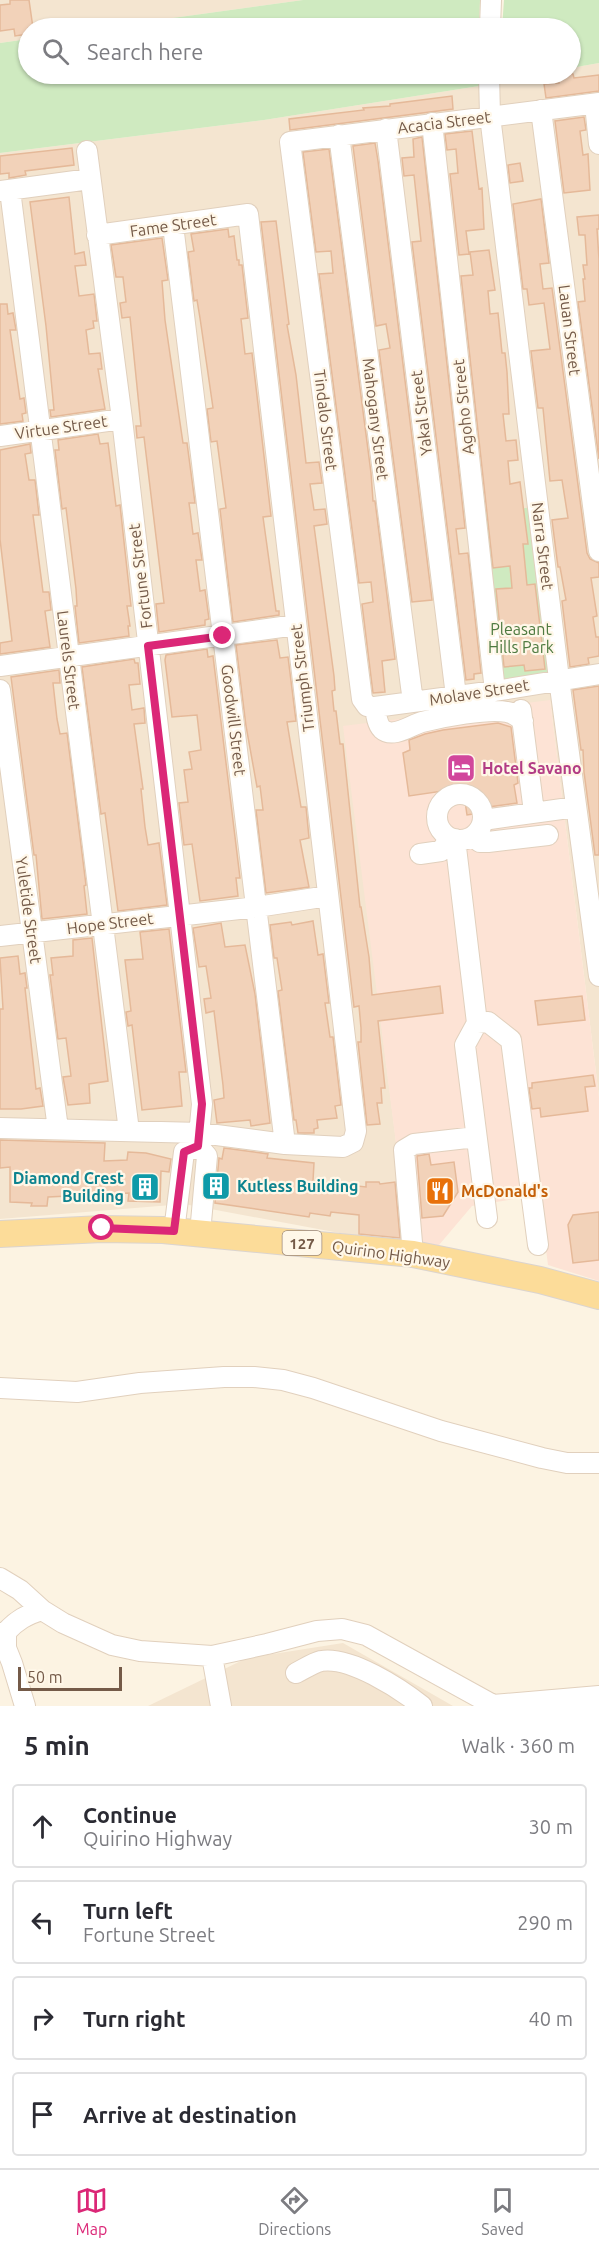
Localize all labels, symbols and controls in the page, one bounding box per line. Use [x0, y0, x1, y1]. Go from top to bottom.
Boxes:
search box [18, 18, 581, 84]
icon: search [39, 35, 72, 68]
text: Search here [87, 39, 203, 64]
street label: Acacia Street [396, 107, 492, 137]
street label: Fame Street [129, 210, 218, 240]
street label: Lauan Street [556, 284, 585, 377]
street label: Mahogany Street [360, 357, 393, 482]
street label: Agoho Street [449, 358, 477, 456]
street label: Tindalo Street [311, 368, 341, 472]
street label: Yakal Street [407, 369, 435, 457]
street label: Virtue Street [14, 412, 109, 442]
street label: Narra Street [529, 501, 557, 592]
street label: Fortune Street [125, 522, 155, 629]
street label: Laurels Street [54, 609, 84, 711]
park label: Pleasant Hills Park [488, 620, 554, 656]
route end [209, 622, 235, 648]
street label: Triumph Street [286, 623, 318, 733]
street label: Goodwill Street [218, 663, 250, 777]
street label: Molave Street [428, 675, 531, 709]
hotel icon: Hotel Savano [445, 752, 477, 784]
place label: Hotel Savano [482, 759, 582, 777]
street label: Yuletide Street [13, 855, 46, 965]
street label: Hope Street [66, 909, 155, 937]
place label: Diamond Crest Building [13, 1169, 124, 1205]
building icon: Kutless Building [200, 1170, 232, 1202]
building icon: Diamond Crest Building [129, 1171, 161, 1203]
restaurant icon: McDonald's [424, 1175, 456, 1207]
place label: Kutless Building [237, 1177, 359, 1195]
place label: McDonald's [461, 1182, 548, 1200]
route start [88, 1214, 114, 1240]
road number: 127 [282, 1231, 322, 1255]
street label: Quirino Highway [331, 1237, 452, 1271]
scale bar [18, 1664, 122, 1692]
text: 50 m [27, 1668, 63, 1686]
text: 5 min [24, 1731, 90, 1760]
text: Walk · 360 m [462, 1734, 575, 1757]
text: Continue [83, 1802, 177, 1827]
icon: ahead [26, 1810, 59, 1843]
text: 30 m [529, 1815, 573, 1838]
text: Quirino Highway [83, 1827, 232, 1850]
text: Turn left [83, 1898, 173, 1923]
icon: left [26, 1906, 59, 1939]
text: 290 m [517, 1911, 573, 1934]
text: Fortune Street [83, 1923, 215, 1946]
icon: right [26, 2002, 59, 2035]
text: Turn right [83, 2006, 185, 2031]
text: 40 m [529, 2007, 573, 2030]
icon: arrive [26, 2098, 59, 2131]
text: Arrive at destination [83, 2102, 297, 2127]
tab: Map [75, 2184, 108, 2238]
tab: Directions [258, 2184, 331, 2238]
tab: Saved [481, 2184, 524, 2238]

